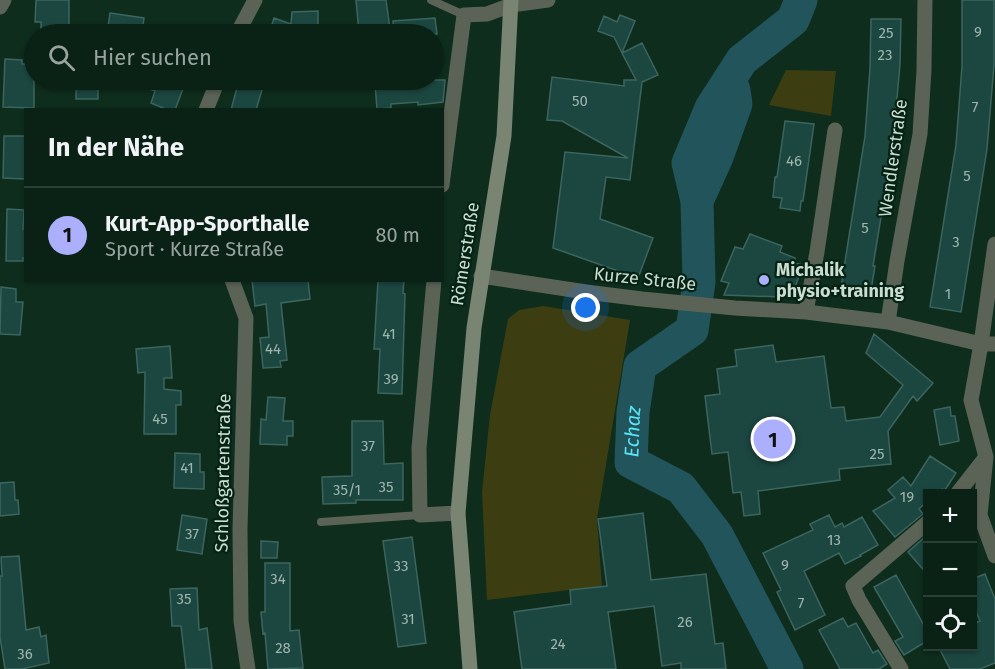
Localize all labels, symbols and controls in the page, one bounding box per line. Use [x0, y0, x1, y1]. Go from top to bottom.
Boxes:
house number: 9 [974, 23, 982, 41]
search box [24, 24, 444, 90]
house number: 25 [879, 24, 893, 42]
icon: search [45, 41, 78, 74]
text: Hier suchen [93, 44, 212, 71]
house number: 23 [878, 46, 892, 64]
house number: 50 [572, 92, 588, 110]
street label: Wendlerstraße [874, 98, 912, 218]
house number: 7 [972, 98, 979, 116]
text: In der Nähe [48, 132, 184, 163]
house number: 46 [786, 152, 802, 170]
house number: 5 [963, 167, 971, 185]
street label: Römerstraße [446, 201, 484, 307]
text: Kurt-App-Sporthalle [105, 210, 309, 237]
house number: 5 [861, 219, 869, 237]
text: 1 [63, 223, 72, 247]
text: 80 m [375, 223, 420, 247]
house number: 3 [952, 233, 960, 251]
text: Sport · Kurze Straße [105, 237, 284, 261]
place label: Michalik physio+training [776, 259, 904, 302]
street label: Kurze Straße [593, 263, 697, 295]
marker: Michalik physio+training [757, 273, 771, 287]
house number: 1 [945, 285, 951, 303]
your location [571, 293, 600, 322]
house number: 41 [382, 325, 396, 343]
house number: 44 [265, 340, 281, 358]
house number: 39 [383, 370, 399, 388]
street label: Schloßgartenstraße [211, 393, 235, 553]
water label: Echaz [619, 404, 646, 458]
house number: 45 [152, 410, 168, 428]
pin: 1 [754, 416, 792, 462]
house number: 37 [361, 437, 375, 455]
house number: 25 [870, 445, 884, 463]
house number: 41 [180, 459, 194, 477]
house number: 35 [378, 478, 394, 496]
house number: 35/1 [333, 481, 361, 499]
house number: 19 [900, 488, 914, 506]
map controls [923, 489, 977, 651]
button: + [923, 489, 977, 543]
house number: 37 [185, 525, 199, 543]
house number: 13 [827, 531, 841, 549]
button: − [923, 543, 977, 597]
house number: 9 [781, 556, 789, 574]
house number: 33 [394, 557, 408, 575]
house number: 34 [270, 570, 286, 588]
house number: 35 [176, 590, 192, 608]
house number: 7 [798, 594, 805, 612]
button: locate [923, 597, 977, 651]
house number: 31 [401, 610, 415, 628]
house number: 26 [677, 613, 693, 631]
house number: 24 [550, 635, 566, 653]
house number: 28 [275, 639, 291, 657]
house number: 36 [17, 645, 33, 663]

